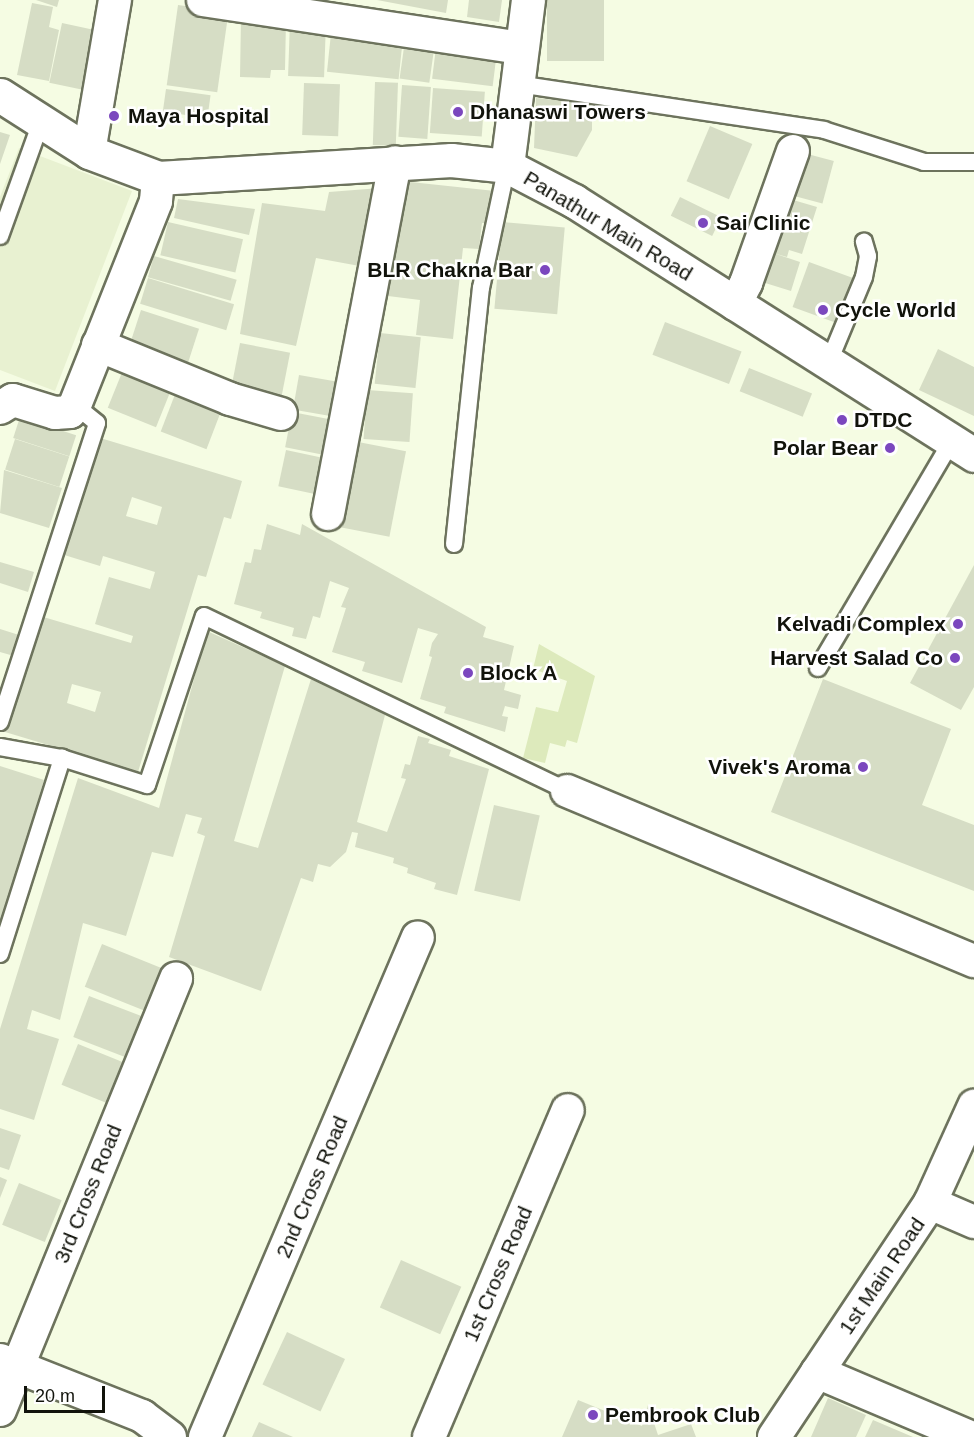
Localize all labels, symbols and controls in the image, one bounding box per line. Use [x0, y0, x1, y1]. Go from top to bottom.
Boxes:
place label: Dhanaswi Towers [470, 99, 646, 125]
place label: Maya Hospital [128, 103, 269, 129]
marker: Dhanaswi Towers [451, 105, 465, 119]
marker: Maya Hospital [105, 107, 123, 125]
street label: Panathur Main Road [519, 166, 697, 286]
place label: Sai Clinic [716, 210, 811, 236]
marker: Sai Clinic [694, 214, 712, 232]
place label: BLR Chakna Bar [367, 257, 533, 283]
marker: BLR Chakna Bar [538, 263, 552, 277]
place label: Cycle World [835, 297, 956, 323]
marker: Cycle World [816, 303, 830, 317]
place label: DTDC [854, 407, 912, 433]
marker: DTDC [835, 413, 849, 427]
place label: Polar Bear [773, 435, 878, 461]
marker: Polar Bear [883, 441, 897, 455]
place label: Kelvadi Complex [777, 611, 946, 637]
marker: Kelvadi Complex [951, 617, 965, 631]
place label: Harvest Salad Co [770, 645, 943, 671]
marker: Harvest Salad Co [948, 651, 962, 665]
place label: Block A [480, 660, 558, 686]
marker: Block A [461, 666, 475, 680]
place label: Vivek's Aroma [707, 754, 851, 780]
marker: Vivek's Aroma [856, 760, 870, 774]
street label: 2nd Cross Road [271, 1112, 353, 1262]
street label: 3rd Cross Road [49, 1121, 127, 1267]
street label: 1st Cross Road [458, 1202, 538, 1346]
street label: 1st Main Road [834, 1213, 930, 1339]
scale bar [27, 1374, 108, 1412]
text: 20 m [35, 1386, 75, 1406]
place label: Pembrook Club [605, 1402, 760, 1428]
marker: Pembrook Club [586, 1408, 600, 1422]

